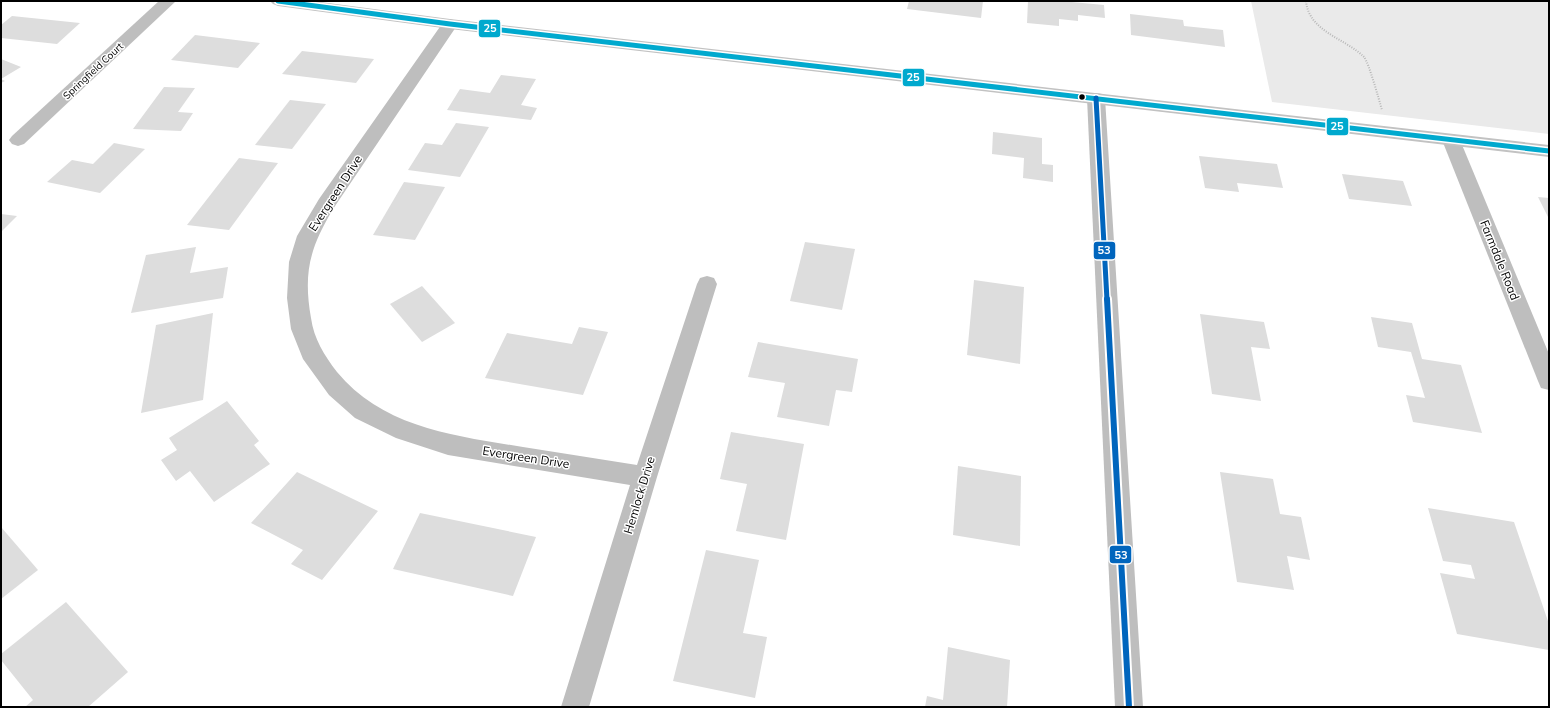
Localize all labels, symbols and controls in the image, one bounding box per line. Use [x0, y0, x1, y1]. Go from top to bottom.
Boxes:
line badge: 25 [478, 19, 501, 38]
text: 25 [483, 21, 497, 35]
street label: Springfield Court [60, 39, 126, 102]
line badge: 25 [902, 68, 925, 87]
text: 25 [906, 70, 920, 84]
unlabelled marker [1077, 92, 1087, 102]
line badge: 25 [1326, 117, 1349, 136]
text: 25 [1330, 119, 1344, 133]
street label: Evergreen Drive [305, 152, 365, 234]
street label: Farmdale Road [1477, 218, 1523, 302]
line badge: 53 [1093, 241, 1116, 260]
text: 53 [1097, 243, 1111, 257]
street label: Evergreen Drive [481, 443, 571, 471]
street label: Hemlock Drive [620, 454, 658, 536]
line badge: 53 [1109, 545, 1132, 564]
text: 53 [1114, 548, 1128, 562]

